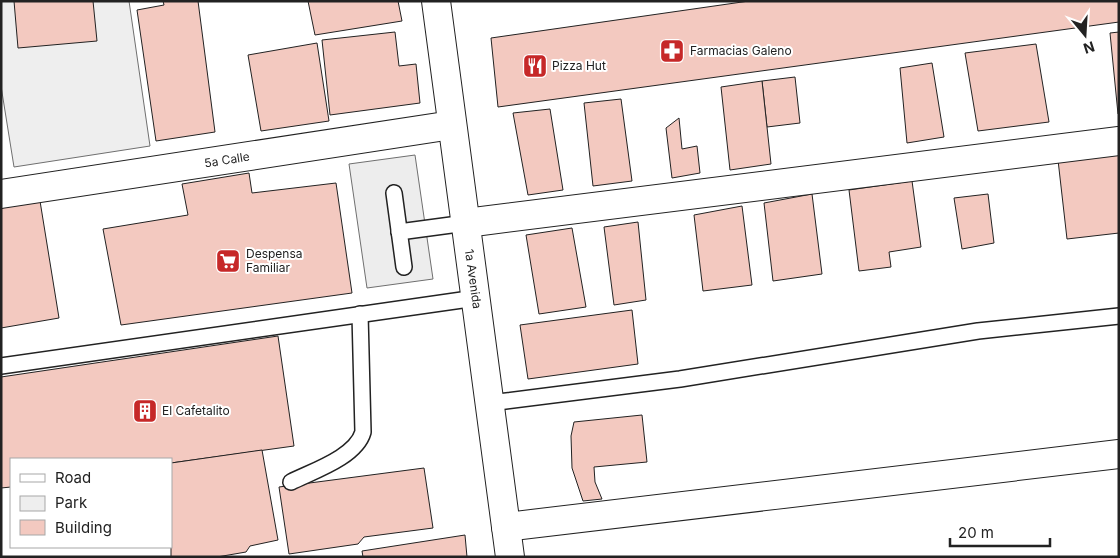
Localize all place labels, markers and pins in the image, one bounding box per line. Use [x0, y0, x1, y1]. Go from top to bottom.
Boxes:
pharmacy icon: Farmacias Galeno [659, 38, 685, 64]
place label: Farmacias Galeno [690, 43, 792, 58]
restaurant icon: Pizza Hut [522, 53, 548, 79]
place label: Pizza Hut [552, 58, 606, 73]
place label: Despensa Familiar [246, 246, 303, 275]
supermarket icon: Despensa Familiar [215, 248, 241, 274]
building icon: El Cafetalito [132, 398, 158, 424]
place label: El Cafetalito [162, 403, 230, 418]

